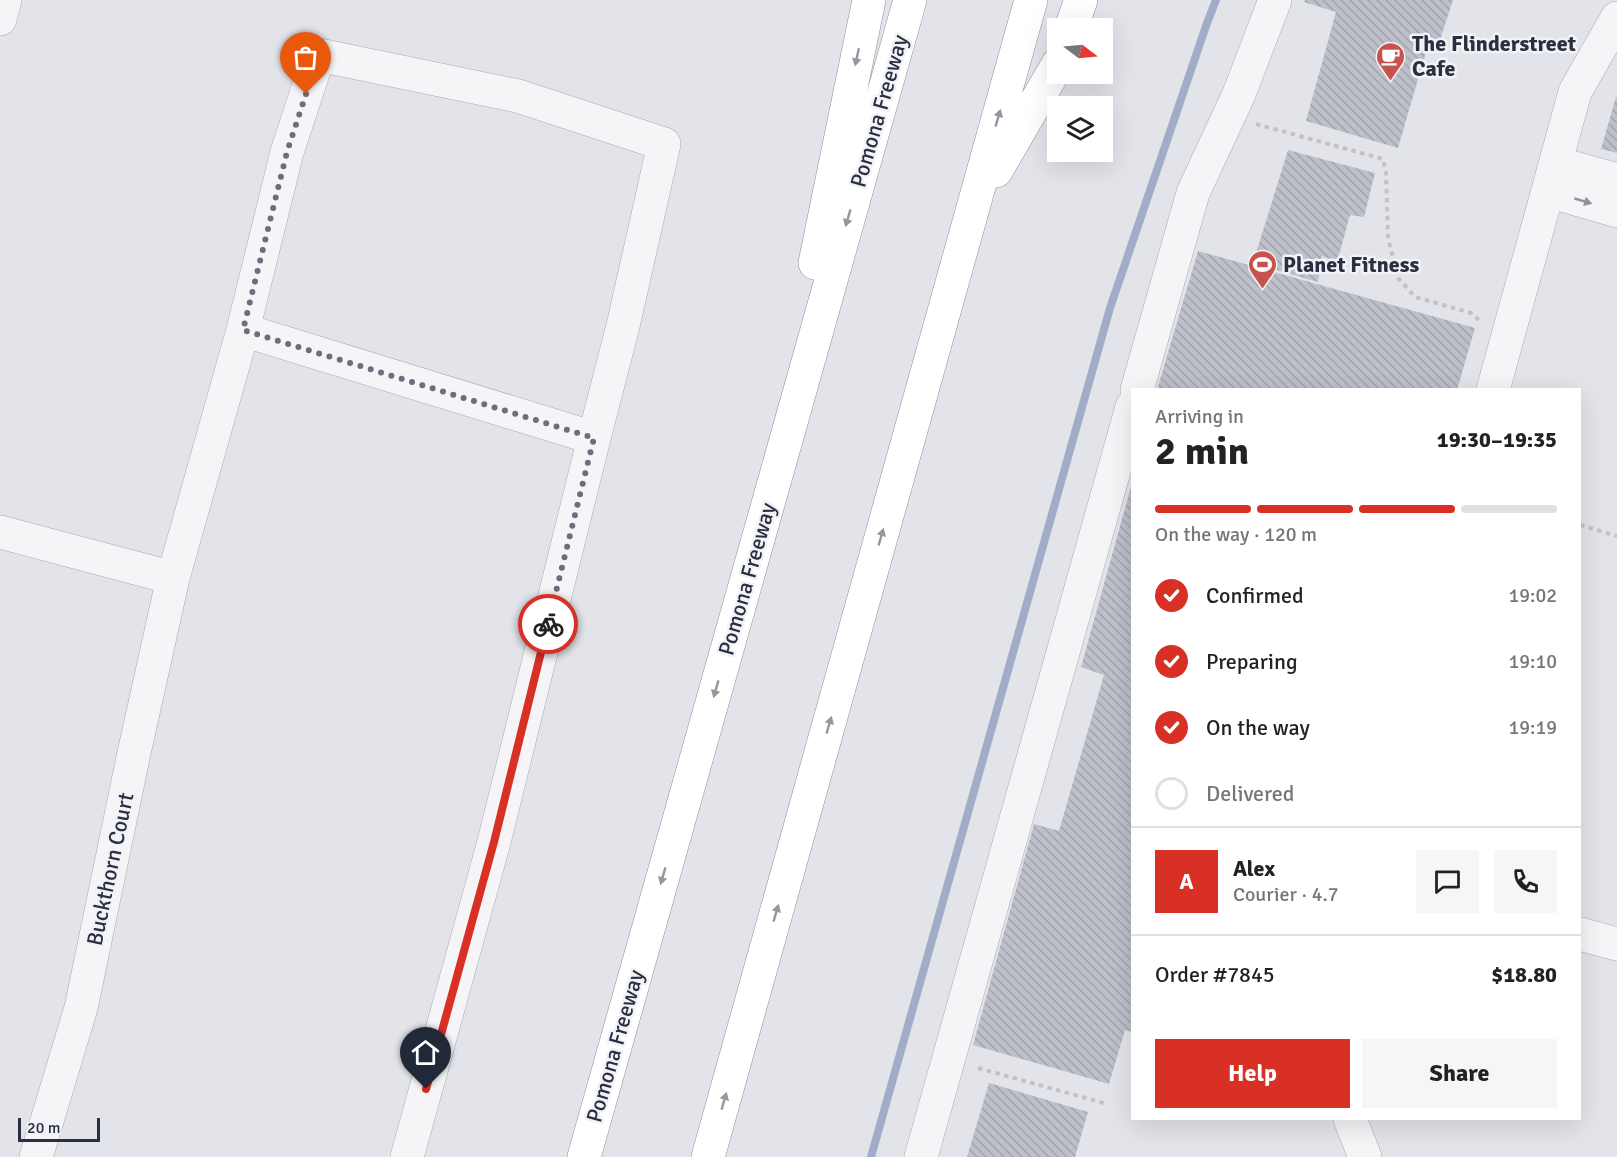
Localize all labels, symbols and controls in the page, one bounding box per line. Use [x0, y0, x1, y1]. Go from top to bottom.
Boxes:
north arrow [1047, 18, 1113, 84]
map controls [1047, 18, 1113, 162]
place label: The Flinderstreet Cafe [1412, 30, 1576, 82]
street label: Pomona Freeway [844, 31, 914, 190]
pin [280, 32, 331, 94]
cafe icon: The Flinderstreet Cafe [1375, 40, 1407, 82]
icon: bag [289, 41, 322, 74]
one-way arrow [852, 48, 861, 67]
button: layers [1047, 96, 1113, 162]
one-way arrow [994, 109, 1003, 127]
one-way arrow [1574, 197, 1592, 206]
one-way arrow [843, 209, 853, 227]
sports icon: Planet Fitness [1246, 248, 1278, 290]
place label: Planet Fitness [1283, 251, 1419, 278]
text: Arriving in [1155, 404, 1244, 429]
text: 19:30–19:35 [1437, 426, 1557, 453]
text: 2 min [1155, 427, 1249, 475]
street label: Pomona Freeway [712, 499, 782, 658]
text: On the way · 120 m [1155, 522, 1317, 547]
one-way arrow [877, 528, 886, 546]
icon: check [1155, 579, 1188, 612]
text: Confirmed [1206, 582, 1304, 609]
text: 19:02 [1508, 583, 1557, 608]
courier [518, 594, 578, 654]
icon: bike [532, 608, 565, 641]
icon: check [1155, 645, 1188, 678]
text: Preparing [1206, 648, 1298, 675]
text: 19:10 [1508, 649, 1557, 674]
one-way arrow [711, 680, 720, 698]
icon: check [1155, 711, 1188, 744]
text: On the way [1206, 714, 1310, 741]
text: 19:19 [1508, 715, 1557, 740]
one-way arrow [824, 716, 834, 734]
text: Delivered [1206, 780, 1294, 807]
street label: Buckthorn Court [81, 790, 139, 948]
button: chat [1416, 850, 1479, 913]
button: phone [1494, 850, 1557, 913]
text: Alex [1233, 855, 1275, 882]
one-way arrow [658, 868, 667, 886]
text: A [1179, 868, 1194, 895]
text: Courier · 4.7 [1233, 882, 1339, 907]
one-way arrow [772, 904, 781, 922]
text: Order #7845 [1155, 961, 1275, 988]
text: $18.80 [1491, 961, 1557, 988]
street label: Pomona Freeway [580, 966, 650, 1125]
pin [400, 1027, 451, 1089]
icon: home [409, 1036, 442, 1069]
button: Help [1155, 1039, 1350, 1108]
button: Share [1362, 1039, 1557, 1108]
one-way arrow [719, 1092, 729, 1110]
scale bar [18, 1115, 100, 1142]
text: 20 m [27, 1118, 61, 1138]

